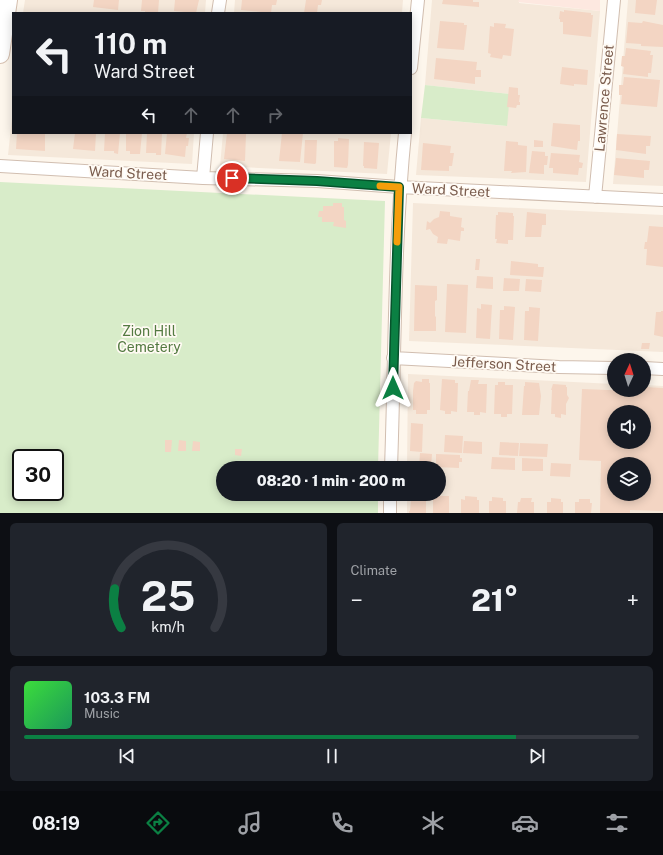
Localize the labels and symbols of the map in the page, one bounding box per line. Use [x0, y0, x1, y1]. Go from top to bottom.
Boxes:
street label: Lawrence Street [591, 44, 617, 152]
pin [215, 161, 249, 195]
street label: Ward Street [88, 163, 168, 183]
street label: Ward Street [411, 180, 491, 200]
park label: Zion Hill Cemetery [117, 323, 181, 355]
street label: Jefferson Street [451, 353, 557, 375]
north arrow [607, 353, 651, 397]
position arrow [372, 367, 414, 409]
speed limit sign: 30 [12, 449, 64, 501]

